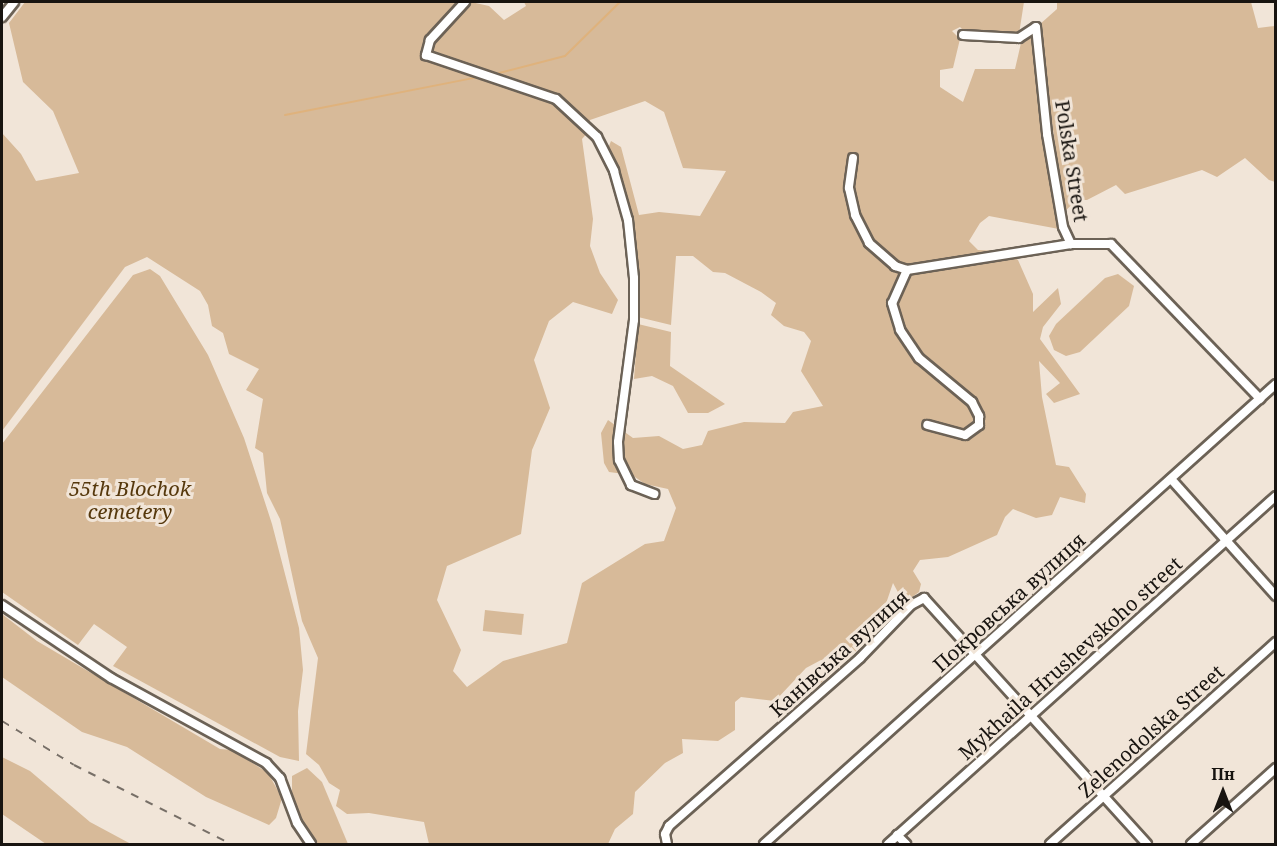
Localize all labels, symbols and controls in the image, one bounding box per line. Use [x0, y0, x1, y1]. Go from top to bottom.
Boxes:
street label: Polska Street [1051, 98, 1093, 224]
park label: 55th Blochok cemetery [69, 477, 191, 524]
street label: Покровська вулиця [928, 527, 1090, 677]
street label: Mykhaila Hrushevskoho street [953, 551, 1187, 765]
street label: Канівська вулиця [765, 584, 913, 722]
street label: Zelenodolska Street [1074, 660, 1228, 802]
north arrow [1193, 762, 1253, 822]
text: Пн [1211, 763, 1235, 785]

